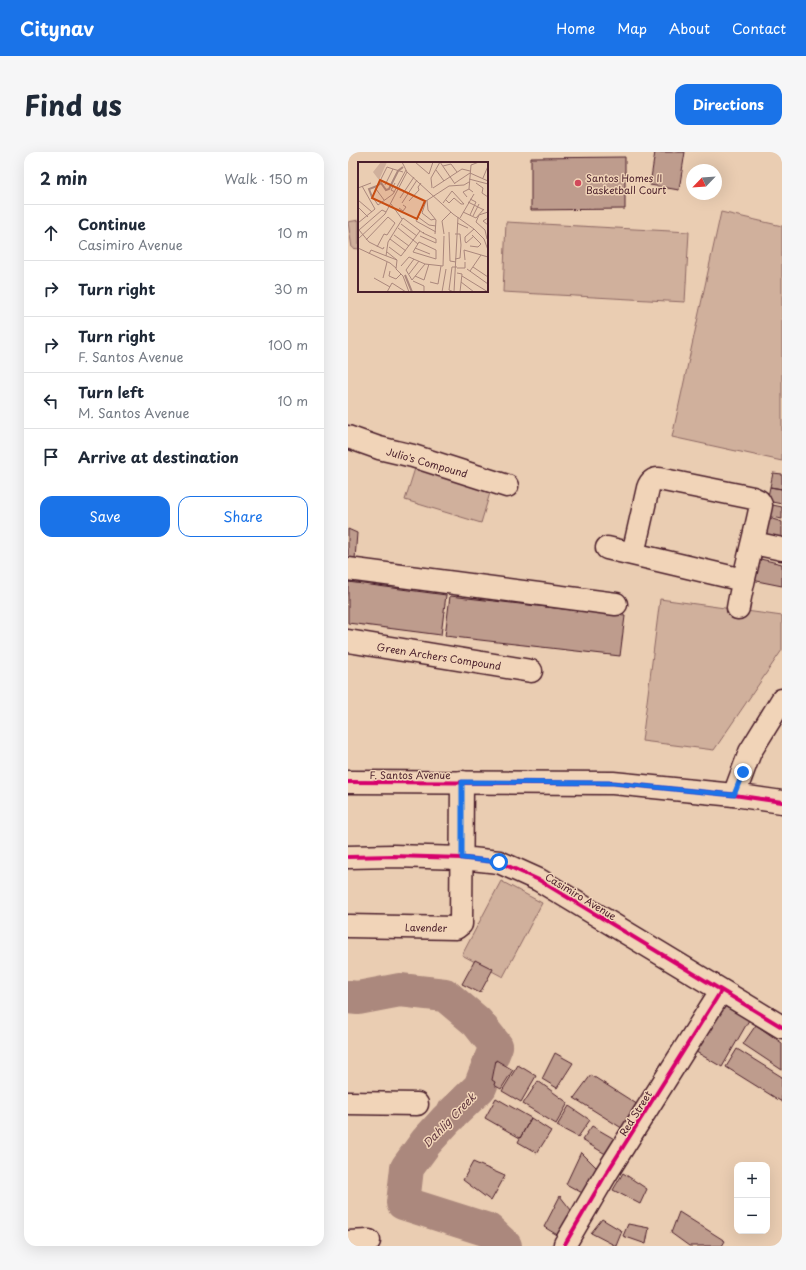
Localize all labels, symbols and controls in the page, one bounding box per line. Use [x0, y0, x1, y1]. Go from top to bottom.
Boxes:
text: Citynav [20, 14, 94, 42]
text: Home [556, 18, 595, 39]
text: Map [617, 18, 647, 39]
text: About [669, 18, 710, 39]
text: Contact [732, 18, 786, 39]
text: Find us [24, 83, 122, 126]
button: Directions [675, 84, 782, 125]
inset map [358, 162, 488, 292]
north arrow [686, 164, 722, 200]
text: 2 min [40, 165, 87, 191]
text: Walk · 150 m [224, 169, 308, 188]
place label: Santos Homes II Basketball Court [586, 170, 666, 197]
marker: Santos Homes II Basketball Court [573, 178, 583, 188]
text: Continue [78, 212, 146, 235]
icon: ahead [40, 222, 62, 244]
text: 10 m [278, 223, 308, 242]
text: Casimiro Avenue [78, 235, 183, 254]
text: Turn right [78, 277, 155, 300]
icon: right [40, 278, 62, 300]
text: 30 m [274, 279, 308, 298]
text: Turn right [78, 324, 155, 347]
icon: right [40, 334, 62, 356]
text: 100 m [268, 335, 308, 354]
text: F. Santos Avenue [78, 347, 184, 366]
text: Turn left [78, 380, 144, 403]
icon: left [40, 390, 62, 412]
text: 10 m [278, 391, 308, 410]
text: M. Santos Avenue [78, 403, 190, 422]
street label: Julio's Compound [385, 443, 469, 481]
text: Arrive at destination [78, 445, 239, 468]
icon: arrive [40, 446, 62, 468]
button: Save [40, 496, 170, 537]
button: Share [178, 496, 308, 537]
street label: Green Archers Compound [376, 639, 502, 673]
route end [734, 763, 752, 781]
street label: F. Santos Avenue [369, 767, 451, 782]
route start [490, 853, 508, 871]
street label: Casimiro Avenue [543, 869, 620, 923]
street label: Lavender [405, 919, 448, 935]
street label: Red Street [615, 1087, 655, 1139]
water label: Dahlig Creek [418, 1088, 481, 1151]
map controls [734, 1162, 770, 1234]
button: + [734, 1162, 770, 1198]
button: − [734, 1198, 770, 1234]

